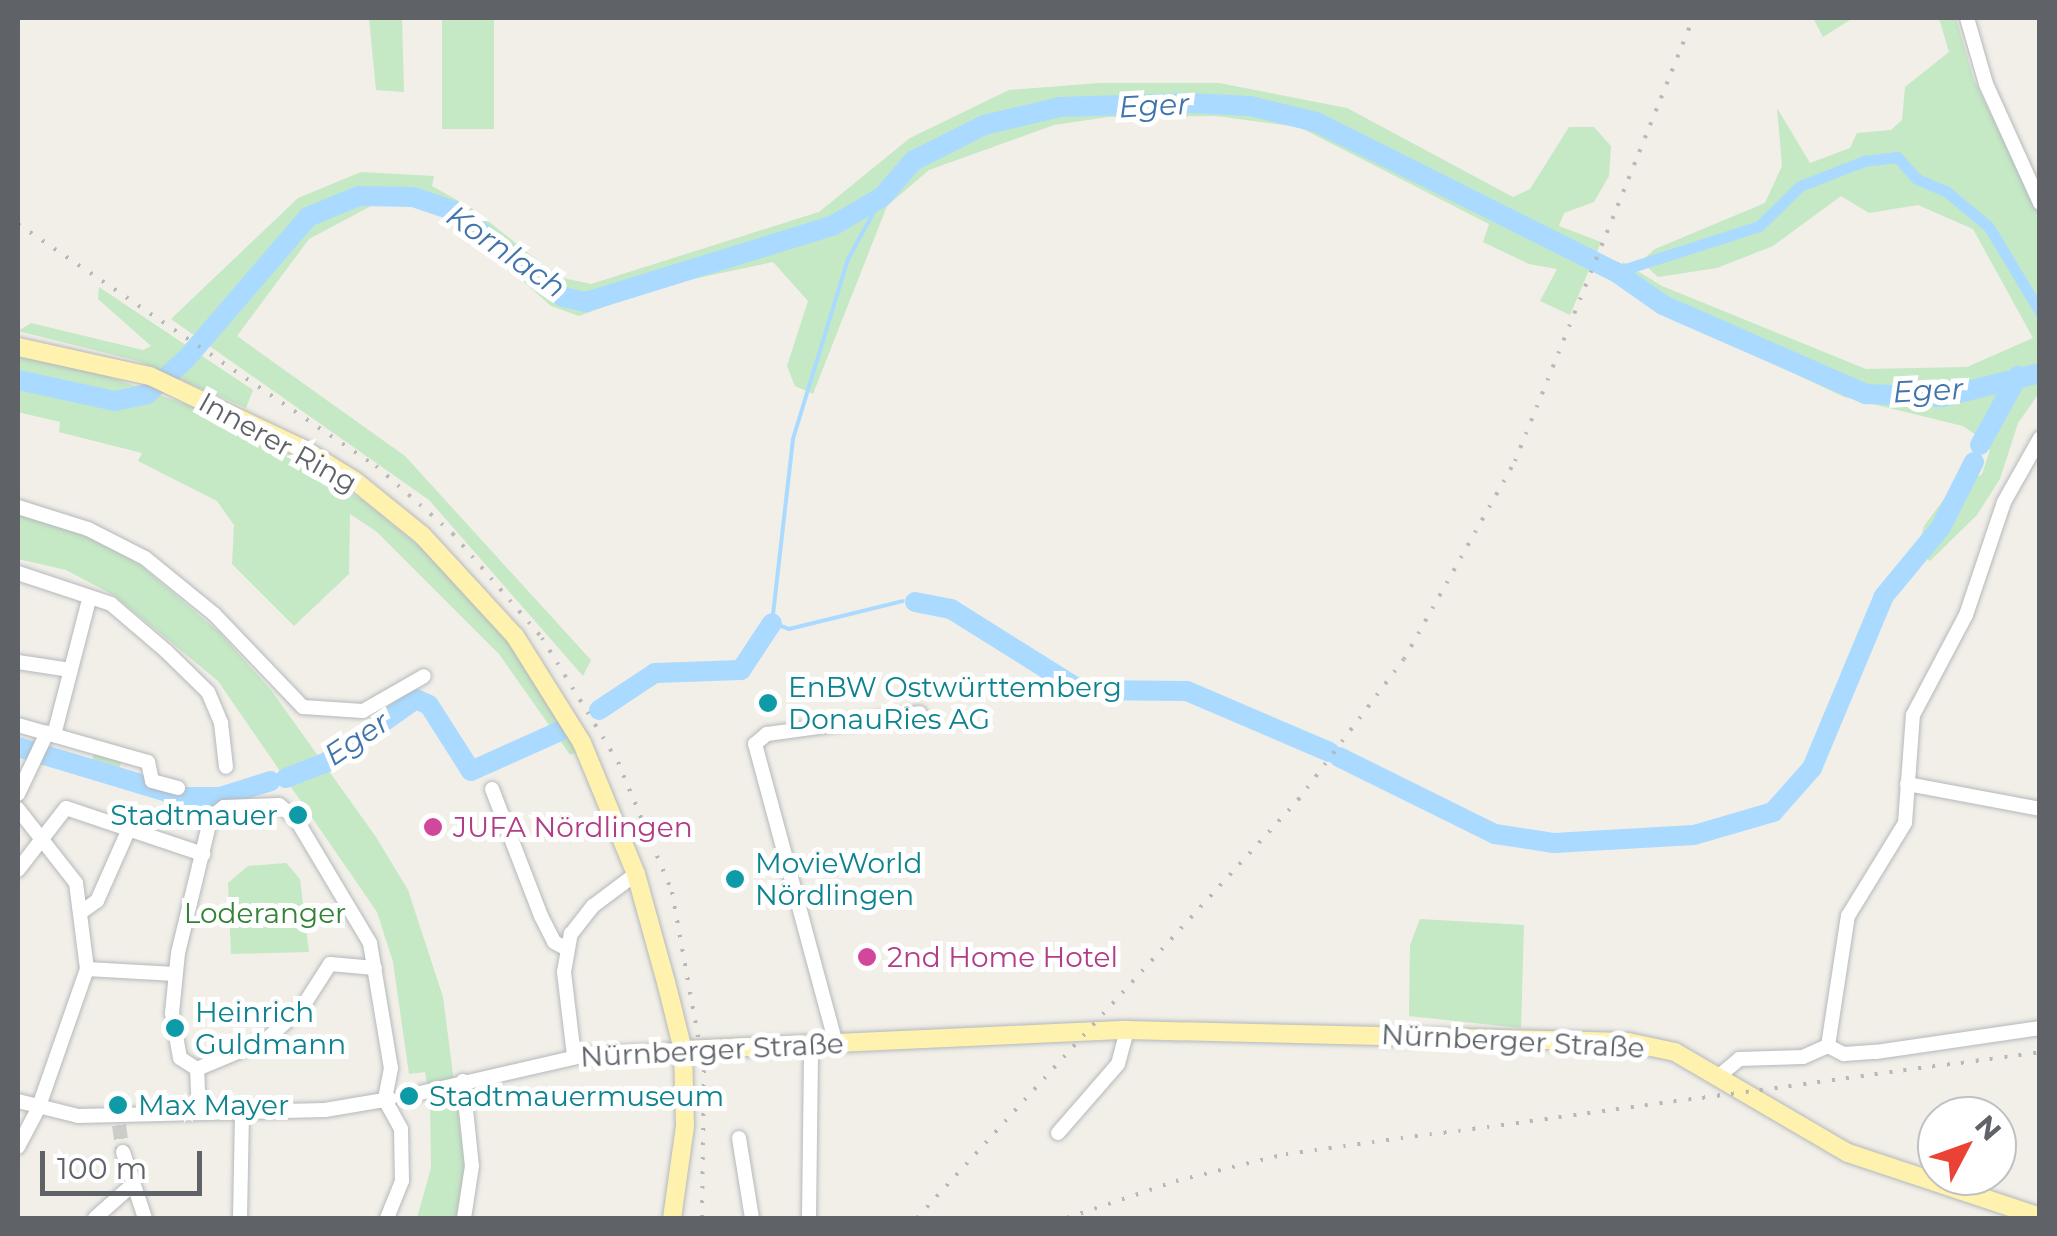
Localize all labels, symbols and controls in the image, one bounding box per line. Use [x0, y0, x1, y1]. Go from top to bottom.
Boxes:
water label: Eger [1118, 86, 1190, 126]
water label: Kornlach [440, 198, 572, 306]
water label: Eger [1892, 371, 1964, 411]
street label: Innerer Ring [193, 385, 363, 499]
place label: EnBW Ostwürttemberg DonauRies AG [788, 670, 1122, 736]
marker: EnBW Ostwürttemberg DonauRies AG [757, 692, 779, 714]
water label: Eger [318, 704, 396, 774]
place label: Stadtmauer [110, 798, 278, 832]
marker: Stadtmauer [287, 804, 309, 826]
place label: JUFA Nördlingen [453, 810, 693, 844]
marker: JUFA Nördlingen [422, 816, 444, 838]
place label: MovieWorld Nördlingen [755, 846, 923, 912]
marker: MovieWorld Nördlingen [724, 868, 746, 890]
park label: Loderanger [184, 896, 346, 930]
place label: 2nd Home Hotel [887, 940, 1118, 974]
marker: 2nd Home Hotel [856, 946, 878, 968]
place label: Heinrich Guldmann [195, 995, 346, 1061]
marker: Heinrich Guldmann [164, 1017, 186, 1039]
street label: Nürnberger Straße [1380, 1017, 1646, 1065]
street label: Nürnberger Straße [579, 1026, 845, 1074]
place label: Stadtmauermuseum [429, 1079, 724, 1113]
marker: Stadtmauermuseum [398, 1085, 420, 1107]
place label: Max Mayer [138, 1088, 289, 1122]
marker: Max Mayer [107, 1094, 129, 1116]
north arrow [1917, 1096, 2017, 1196]
text: N [1968, 1108, 2008, 1147]
scale bar [45, 1131, 208, 1193]
text: 100 m [57, 1150, 147, 1187]

